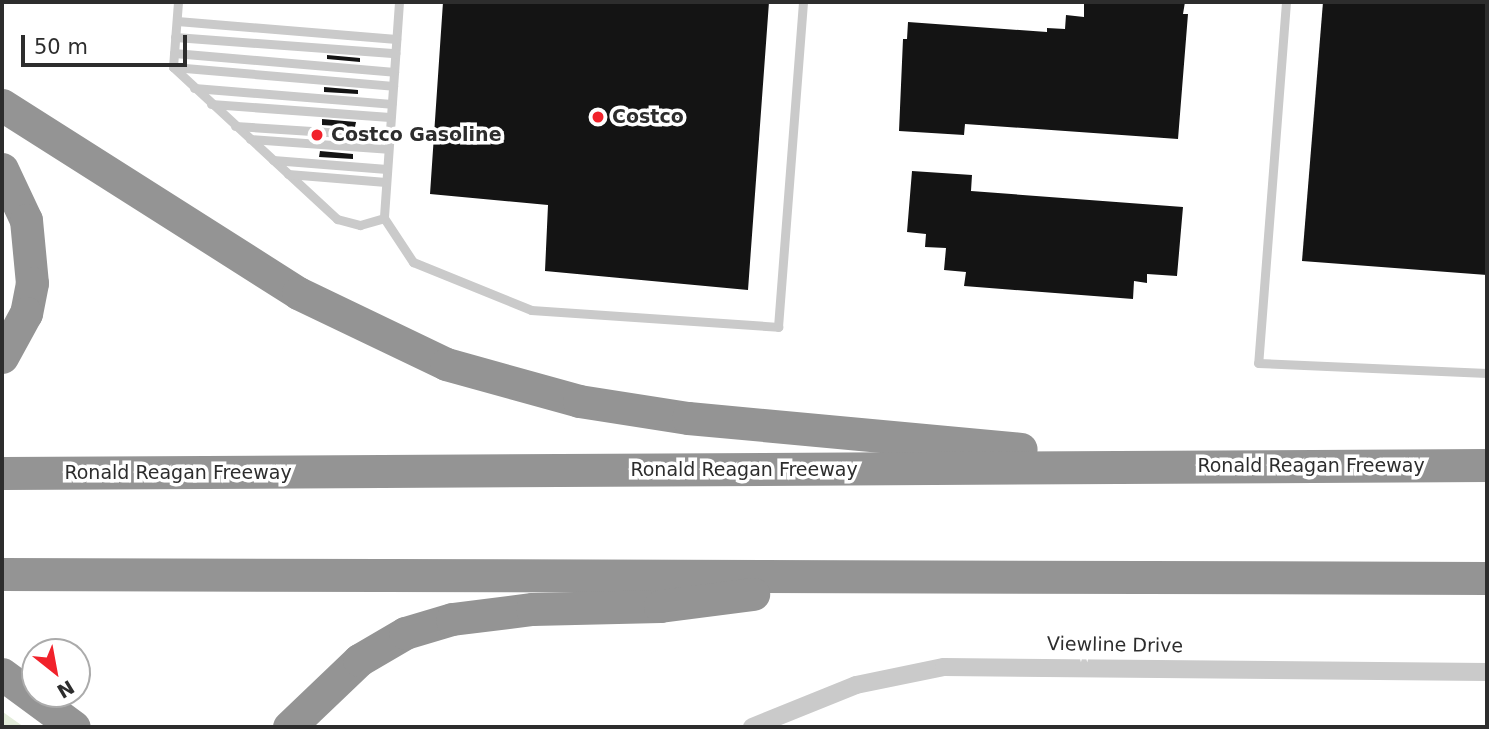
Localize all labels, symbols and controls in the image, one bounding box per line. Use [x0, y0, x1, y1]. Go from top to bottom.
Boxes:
scale bar [24, 21, 191, 65]
text: 50 m [34, 35, 88, 59]
place label: Costco [612, 106, 684, 128]
marker: Costco [590, 109, 606, 125]
place label: Costco Gasoline [331, 124, 502, 146]
marker: Costco Gasoline [309, 127, 325, 143]
street label: Ronald Reagan Freeway [1197, 455, 1425, 477]
street label: Ronald Reagan Freeway [630, 459, 858, 481]
street label: Ronald Reagan Freeway [64, 462, 292, 484]
street label: Viewline Drive [1047, 632, 1183, 658]
north arrow [21, 638, 91, 708]
text: N [53, 676, 78, 703]

